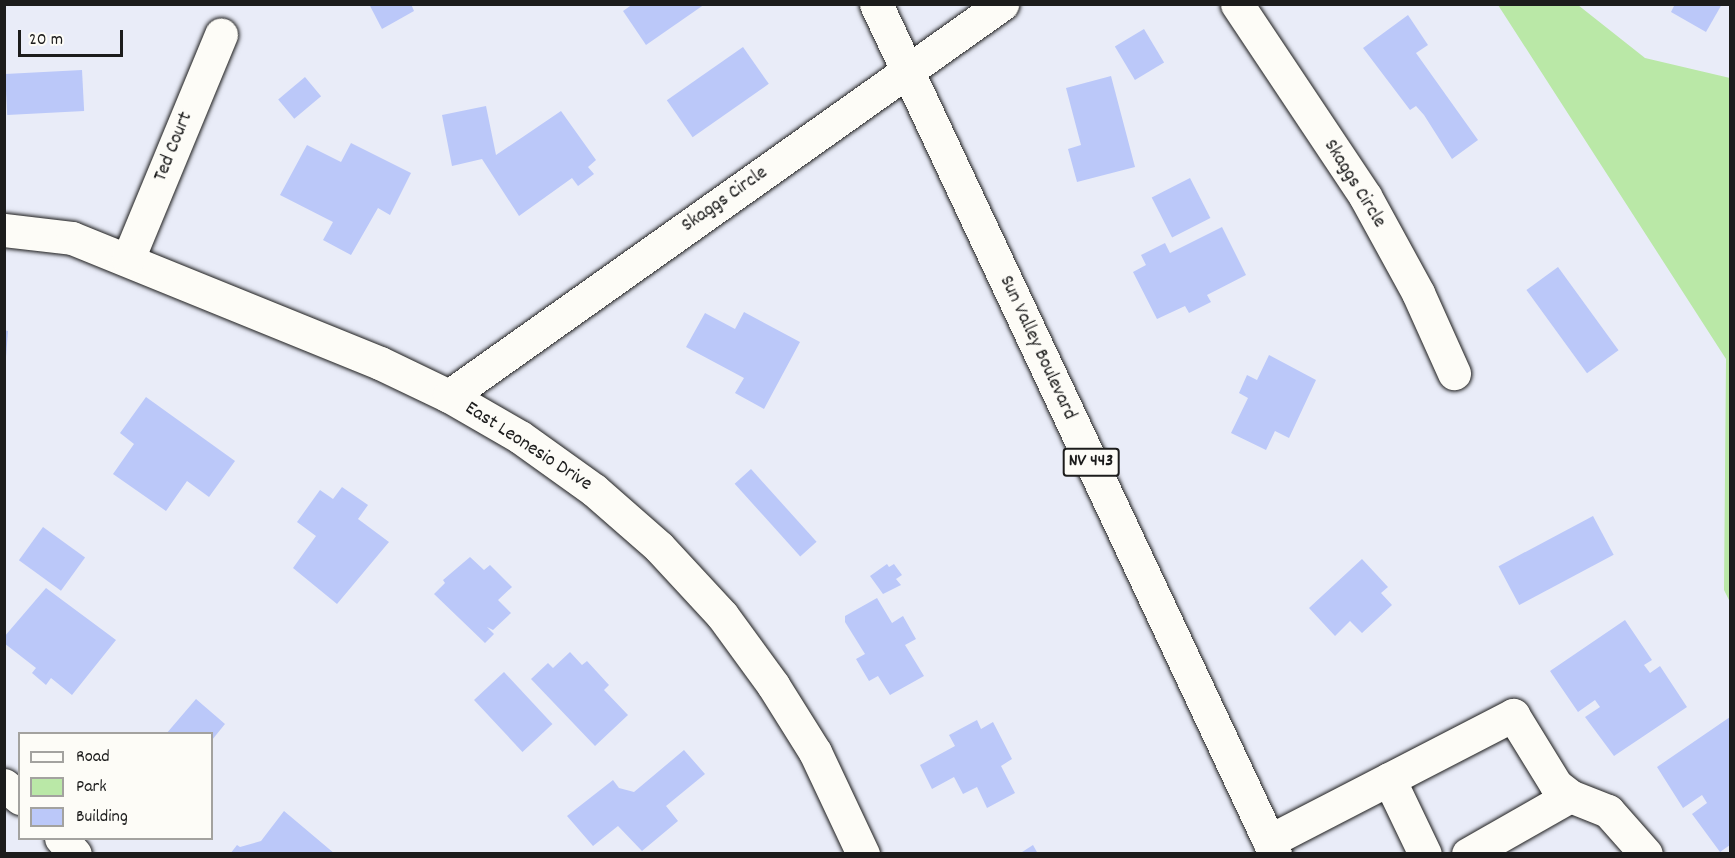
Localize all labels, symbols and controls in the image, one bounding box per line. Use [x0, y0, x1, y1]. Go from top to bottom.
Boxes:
scale bar [21, 18, 126, 56]
text: 20 m [29, 28, 63, 53]
street label: Ted Court [149, 109, 199, 185]
street label: Skaggs Circle [1317, 135, 1391, 233]
street label: Skaggs Circle [677, 162, 773, 238]
street label: Sun Valley Boulevard [993, 272, 1081, 424]
street label: East Leonesio Drive [460, 397, 596, 497]
road number: NV 443 [1062, 447, 1120, 477]
legend [18, 732, 213, 840]
text: Road [76, 745, 110, 770]
text: Park [76, 775, 107, 800]
text: Building [76, 805, 128, 830]

